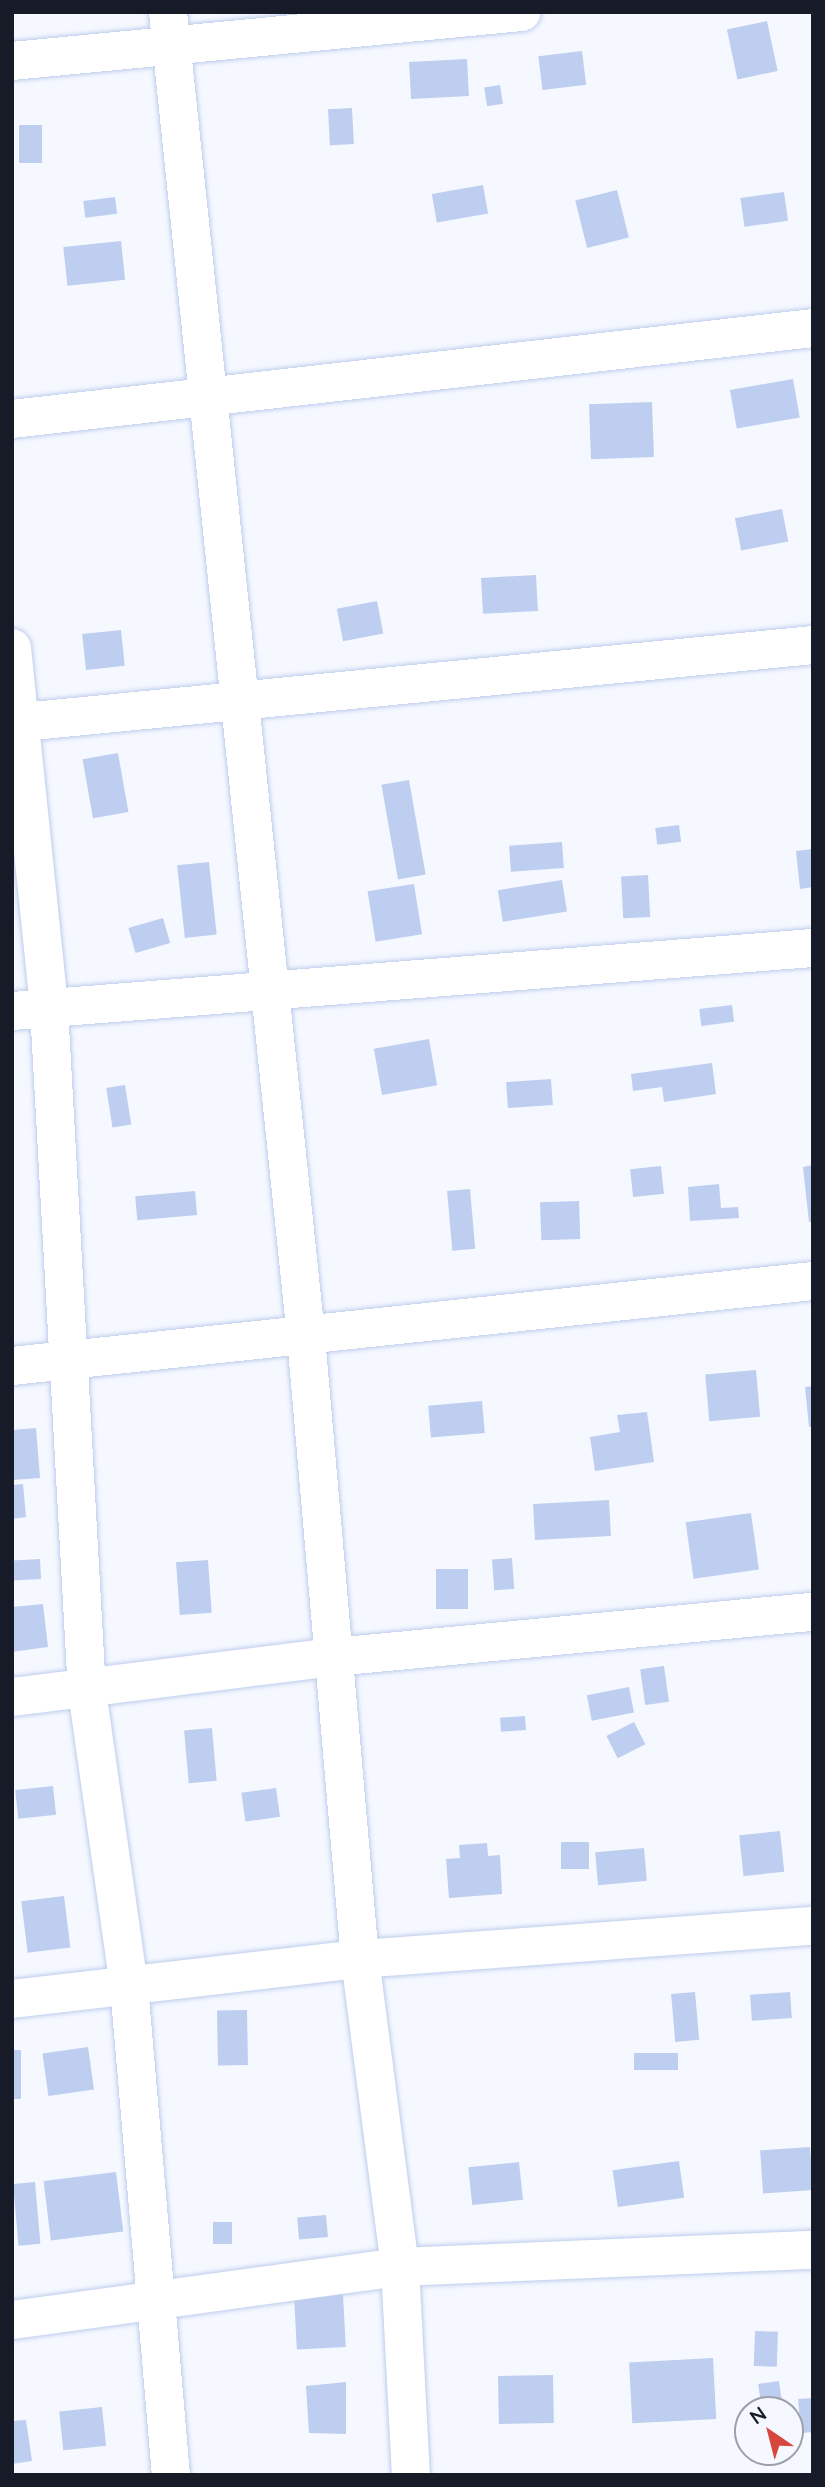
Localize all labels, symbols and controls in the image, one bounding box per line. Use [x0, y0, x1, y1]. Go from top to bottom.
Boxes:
north arrow [734, 2396, 804, 2466]
text: N [745, 2401, 770, 2429]

